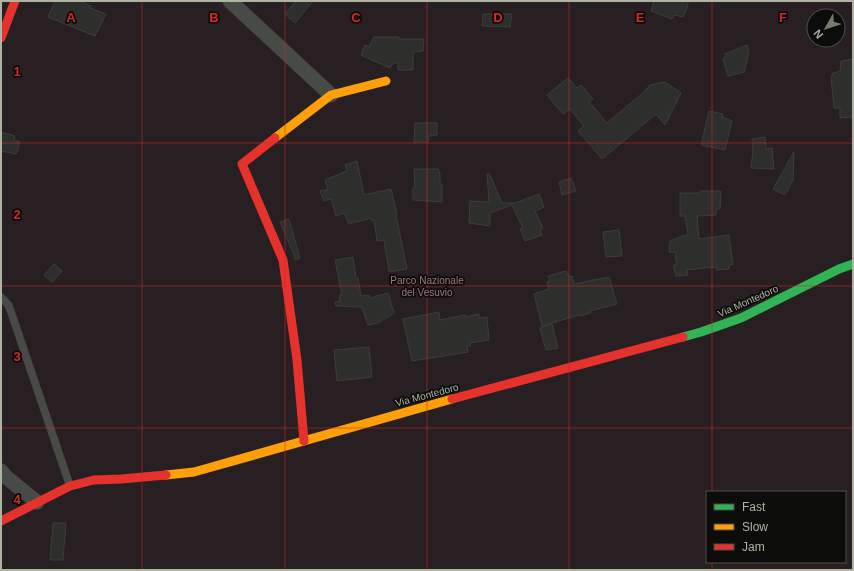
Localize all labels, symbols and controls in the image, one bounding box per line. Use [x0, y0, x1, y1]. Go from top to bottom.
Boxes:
north arrow [806, 8, 846, 48]
text: A [66, 10, 76, 25]
text: B [209, 10, 219, 25]
text: C [351, 10, 361, 25]
text: D [493, 10, 503, 25]
text: E [636, 10, 645, 25]
text: F [779, 10, 787, 25]
text: N [811, 27, 825, 41]
text: 1 [13, 64, 21, 79]
text: 2 [13, 207, 21, 222]
park label: Parco Nazionale del Vesuvio [390, 275, 464, 298]
street label: Via Montedoro [716, 283, 780, 319]
text: 3 [13, 349, 21, 364]
street label: Via Montedoro [394, 381, 460, 409]
legend [706, 491, 846, 563]
text: 4 [13, 492, 21, 507]
text: Fast [742, 500, 766, 514]
text: Slow [742, 520, 768, 534]
text: Jam [742, 540, 765, 554]

